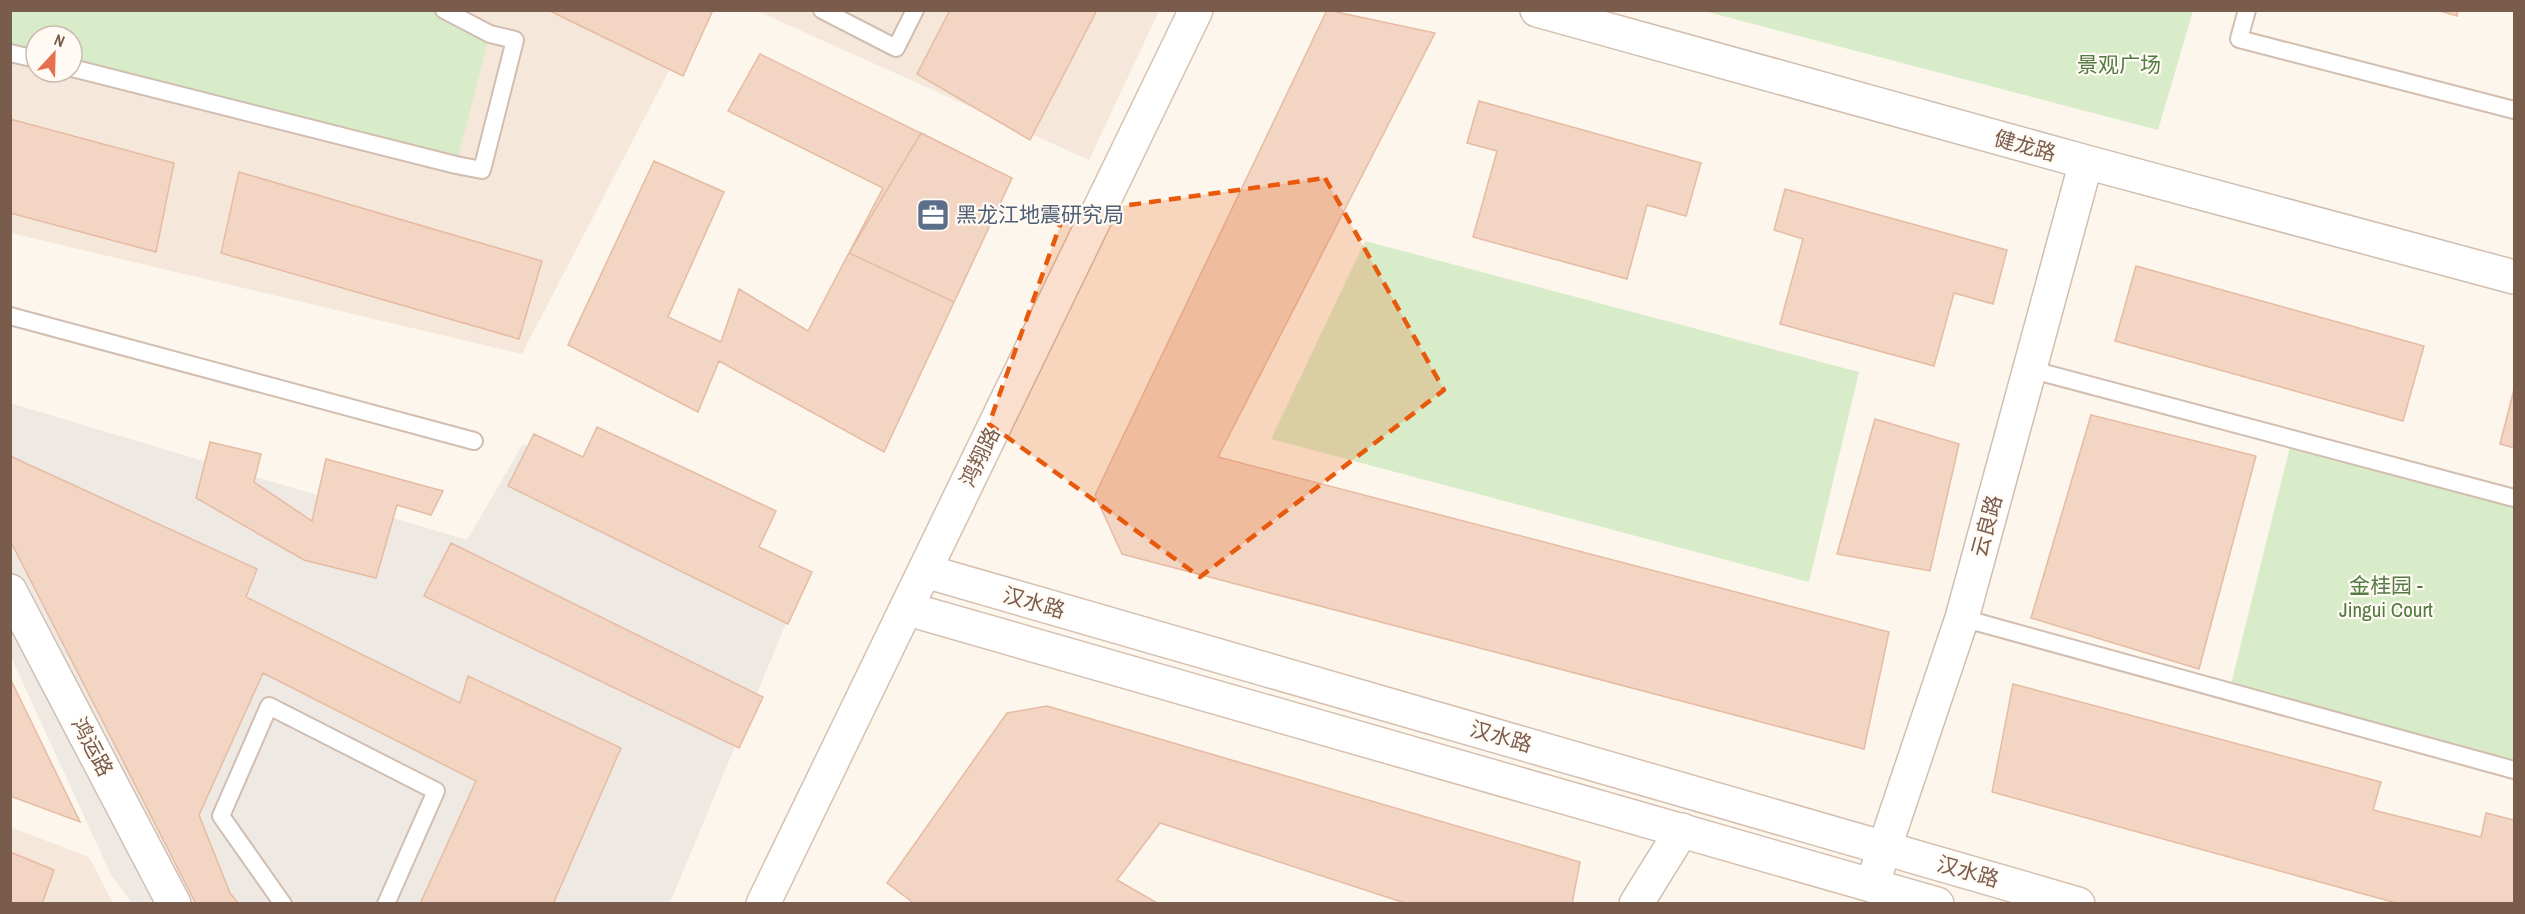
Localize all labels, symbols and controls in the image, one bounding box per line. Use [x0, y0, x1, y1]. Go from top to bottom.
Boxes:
north arrow [24, 24, 84, 84]
text: N [51, 28, 68, 52]
park label: 景观广场 [2077, 50, 2161, 79]
street label: 健龙路 [1991, 123, 2059, 168]
office icon: 黑龙江地震研究局 [915, 197, 951, 233]
place label: 黑龙江地震研究局 [956, 200, 1124, 229]
street label: 鸿翔路 [953, 422, 1006, 491]
street label: 云良路 [1964, 492, 2009, 560]
park label: 金桂园 - Jingui Court [2339, 571, 2433, 624]
street label: 汉水路 [1000, 580, 1068, 625]
street label: 鸿运路 [65, 712, 120, 781]
street label: 汉水路 [1467, 714, 1535, 759]
street label: 汉水路 [1934, 849, 2002, 894]

